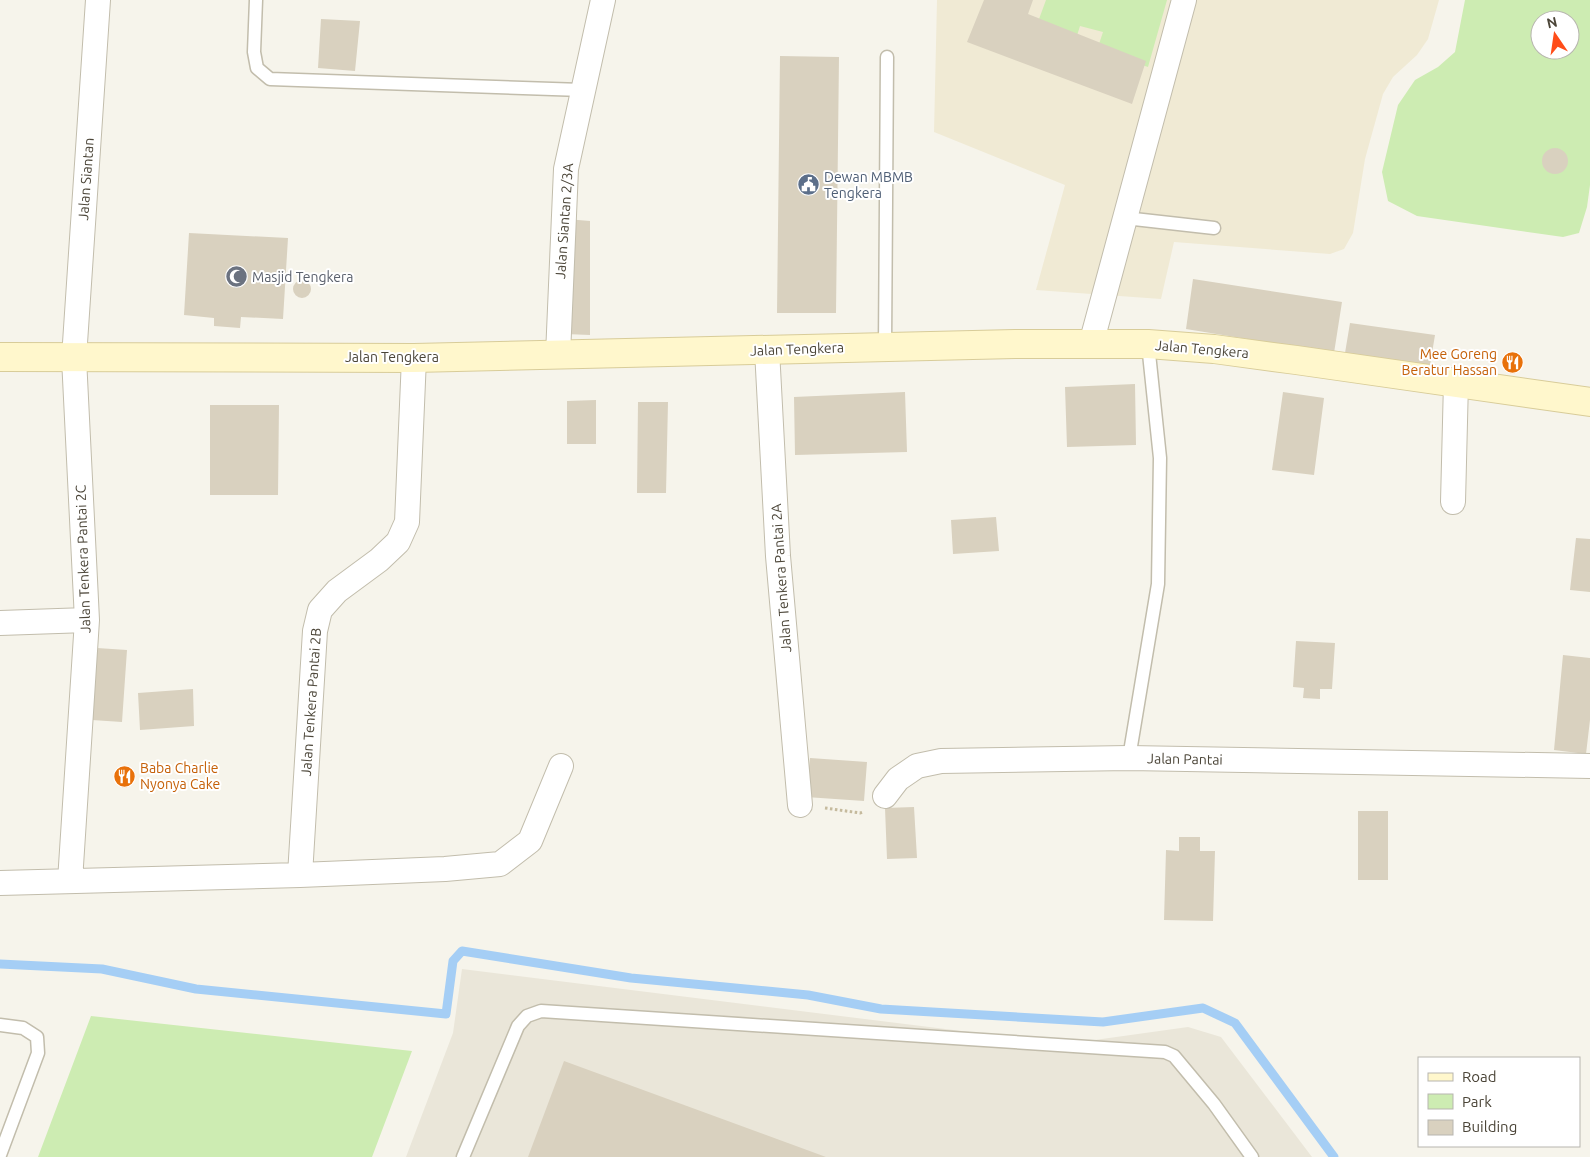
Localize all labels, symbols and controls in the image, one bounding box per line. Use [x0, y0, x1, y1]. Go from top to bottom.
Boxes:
north arrow [1530, 10, 1580, 60]
text: N [1545, 13, 1559, 31]
street label: Jalan Siantan [75, 137, 97, 221]
street label: Jalan Siantan 2/3A [552, 163, 576, 279]
place label: Dewan MBMB Tengkera [824, 169, 913, 201]
public building icon: Dewan MBMB Tengkera [796, 173, 820, 197]
mosque icon: Masjid Tengkera [224, 265, 248, 289]
place label: Masjid Tengkera [252, 269, 354, 285]
street label: Jalan Tengkera [1154, 337, 1250, 361]
street label: Jalan Tengkera [750, 339, 844, 359]
place label: Mee Goreng Beratur Hassan [1402, 346, 1497, 378]
street label: Jalan Tengkera [345, 349, 439, 365]
restaurant icon: Mee Goreng Beratur Hassan [1501, 350, 1525, 374]
street label: Jalan Tenkera Pantai 2C [72, 484, 94, 633]
street label: Jalan Tenkera Pantai 2A [768, 503, 794, 653]
street label: Jalan Tenkera Pantai 2B [298, 627, 324, 777]
street label: Jalan Pantai [1147, 750, 1223, 768]
place label: Baba Charlie Nyonya Cake [140, 760, 220, 792]
restaurant icon: Baba Charlie Nyonya Cake [112, 764, 136, 788]
legend [1418, 1057, 1580, 1147]
text: Road [1462, 1068, 1497, 1085]
text: Park [1462, 1093, 1492, 1110]
text: Building [1462, 1118, 1517, 1135]

